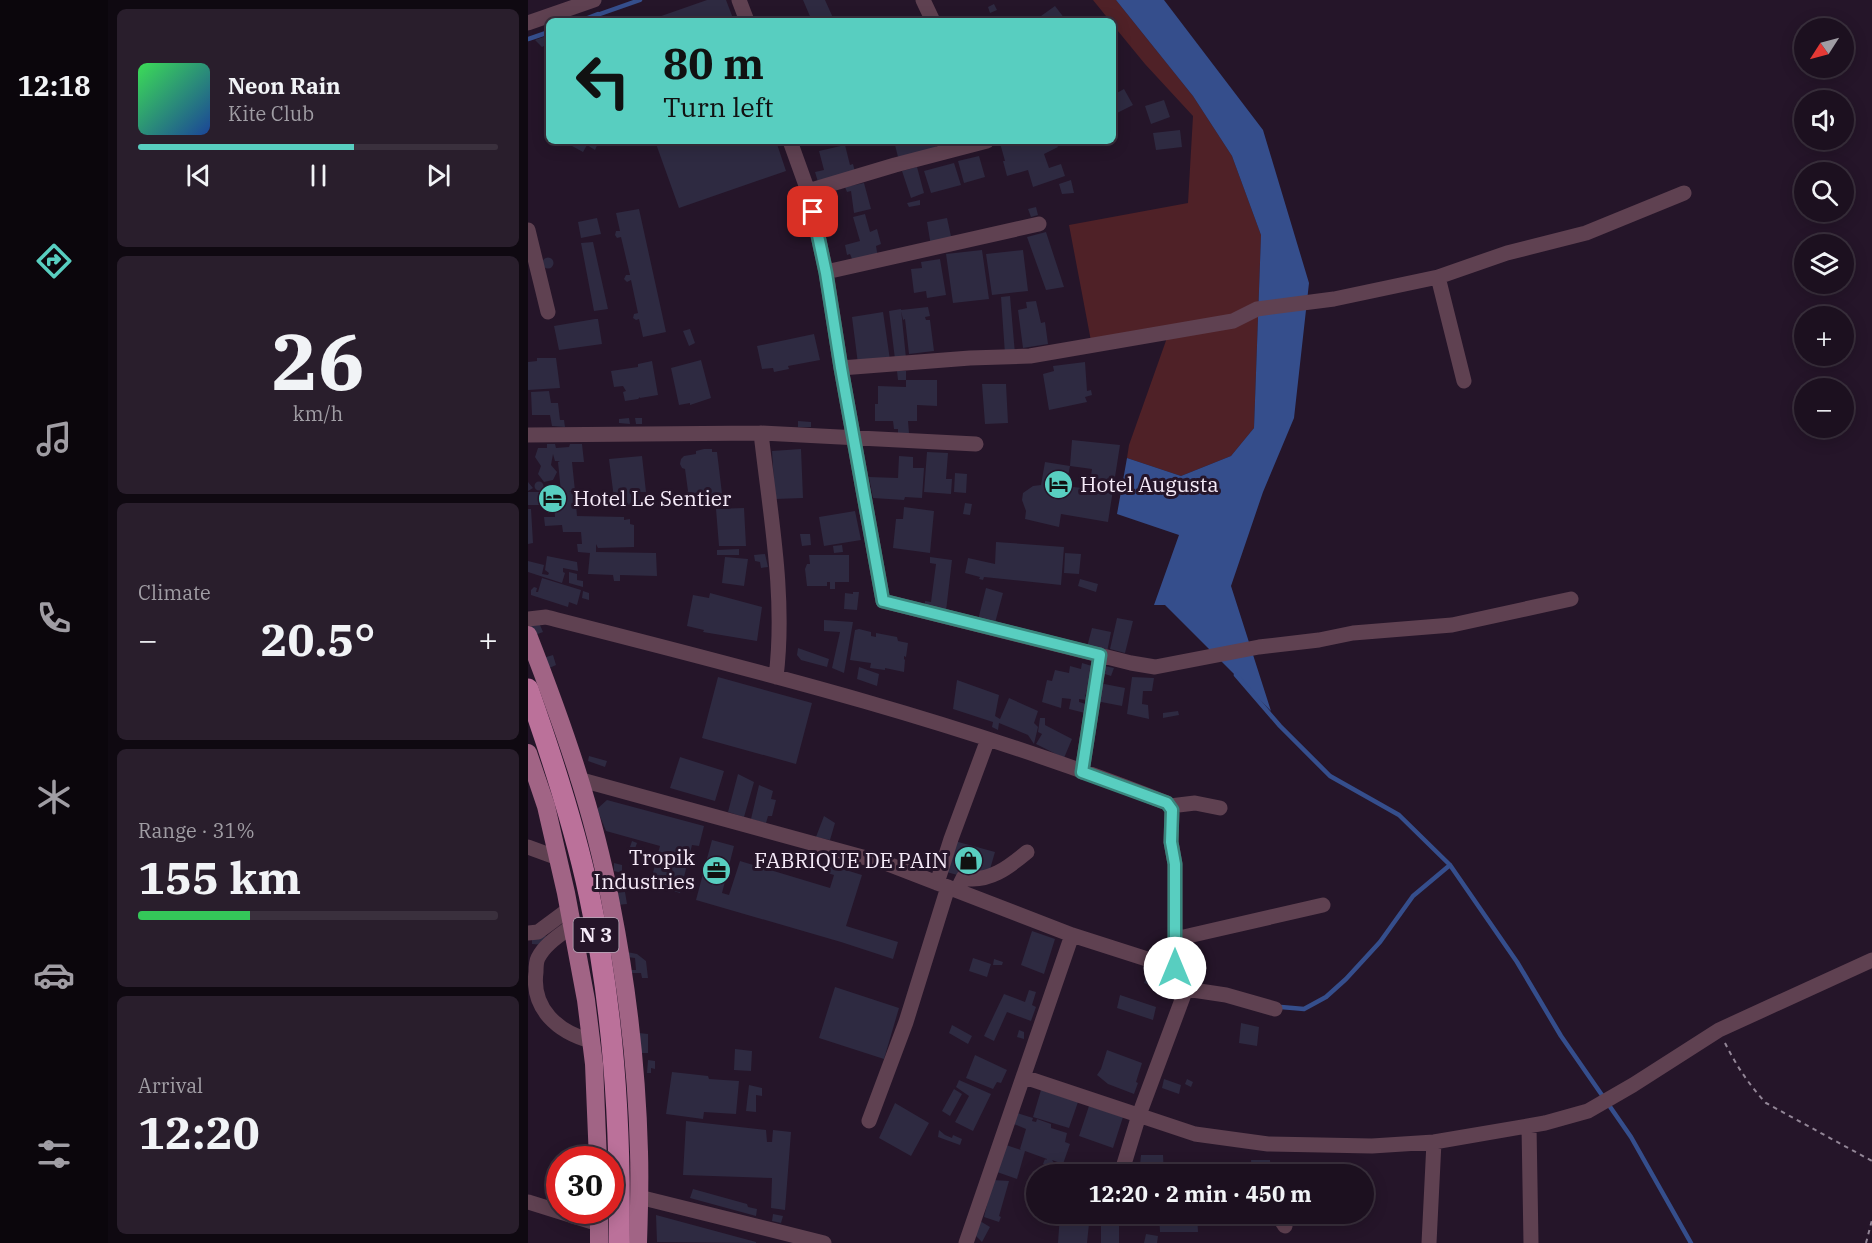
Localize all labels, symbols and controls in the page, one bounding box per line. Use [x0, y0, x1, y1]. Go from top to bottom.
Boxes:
north arrow [1794, 18, 1854, 78]
map controls [1794, 18, 1854, 438]
text: 80 m [663, 36, 764, 91]
icon: left [564, 42, 642, 120]
text: 12:18 [18, 68, 90, 103]
text: Neon Rain [228, 71, 341, 100]
text: Turn left [663, 89, 774, 124]
button: sound [1794, 90, 1854, 150]
text: Kite Club [228, 100, 314, 127]
icon: previous [182, 159, 215, 192]
icon: pause [302, 159, 335, 192]
icon: next [422, 159, 455, 192]
button: search [1794, 162, 1854, 222]
pin [787, 186, 838, 237]
icon: arrive [796, 195, 829, 228]
button: layers [1794, 234, 1854, 294]
icon: directions [33, 240, 75, 282]
button: + [1794, 306, 1854, 366]
text: 26 [271, 310, 365, 411]
button: − [1794, 378, 1854, 438]
text: km/h [293, 400, 343, 427]
icon: music [33, 418, 75, 460]
hotel icon: Hotel Augusta [1043, 469, 1075, 501]
place label: Hotel Augusta [1080, 470, 1219, 498]
hotel icon: Hotel Le Sentier [536, 483, 568, 515]
place label: Hotel Le Sentier [573, 484, 732, 512]
text: Climate [138, 579, 211, 606]
icon: phone [33, 597, 75, 639]
text: 20.5° [261, 610, 375, 668]
text: − [138, 618, 158, 661]
text: + [478, 618, 498, 661]
icon: climate [33, 776, 75, 818]
text: Range · 31% [138, 817, 255, 844]
place label: Tropik Industries [594, 843, 696, 895]
shop icon: FABRIQUE DE PAIN [953, 845, 985, 877]
place label: FABRIQUE DE PAIN [754, 846, 948, 874]
text: 155 km [138, 848, 301, 906]
office icon: Tropik Industries [700, 854, 732, 886]
road number: N 3 [574, 918, 618, 952]
position arrow [1143, 936, 1207, 1000]
icon: car [33, 954, 75, 996]
text: Arrival [138, 1072, 203, 1099]
text: 12:20 [138, 1103, 260, 1161]
icon: filters [33, 1133, 75, 1175]
speed limit sign: 30 [546, 1146, 624, 1224]
text: 12:20 · 2 min · 450 m [1088, 1179, 1312, 1208]

